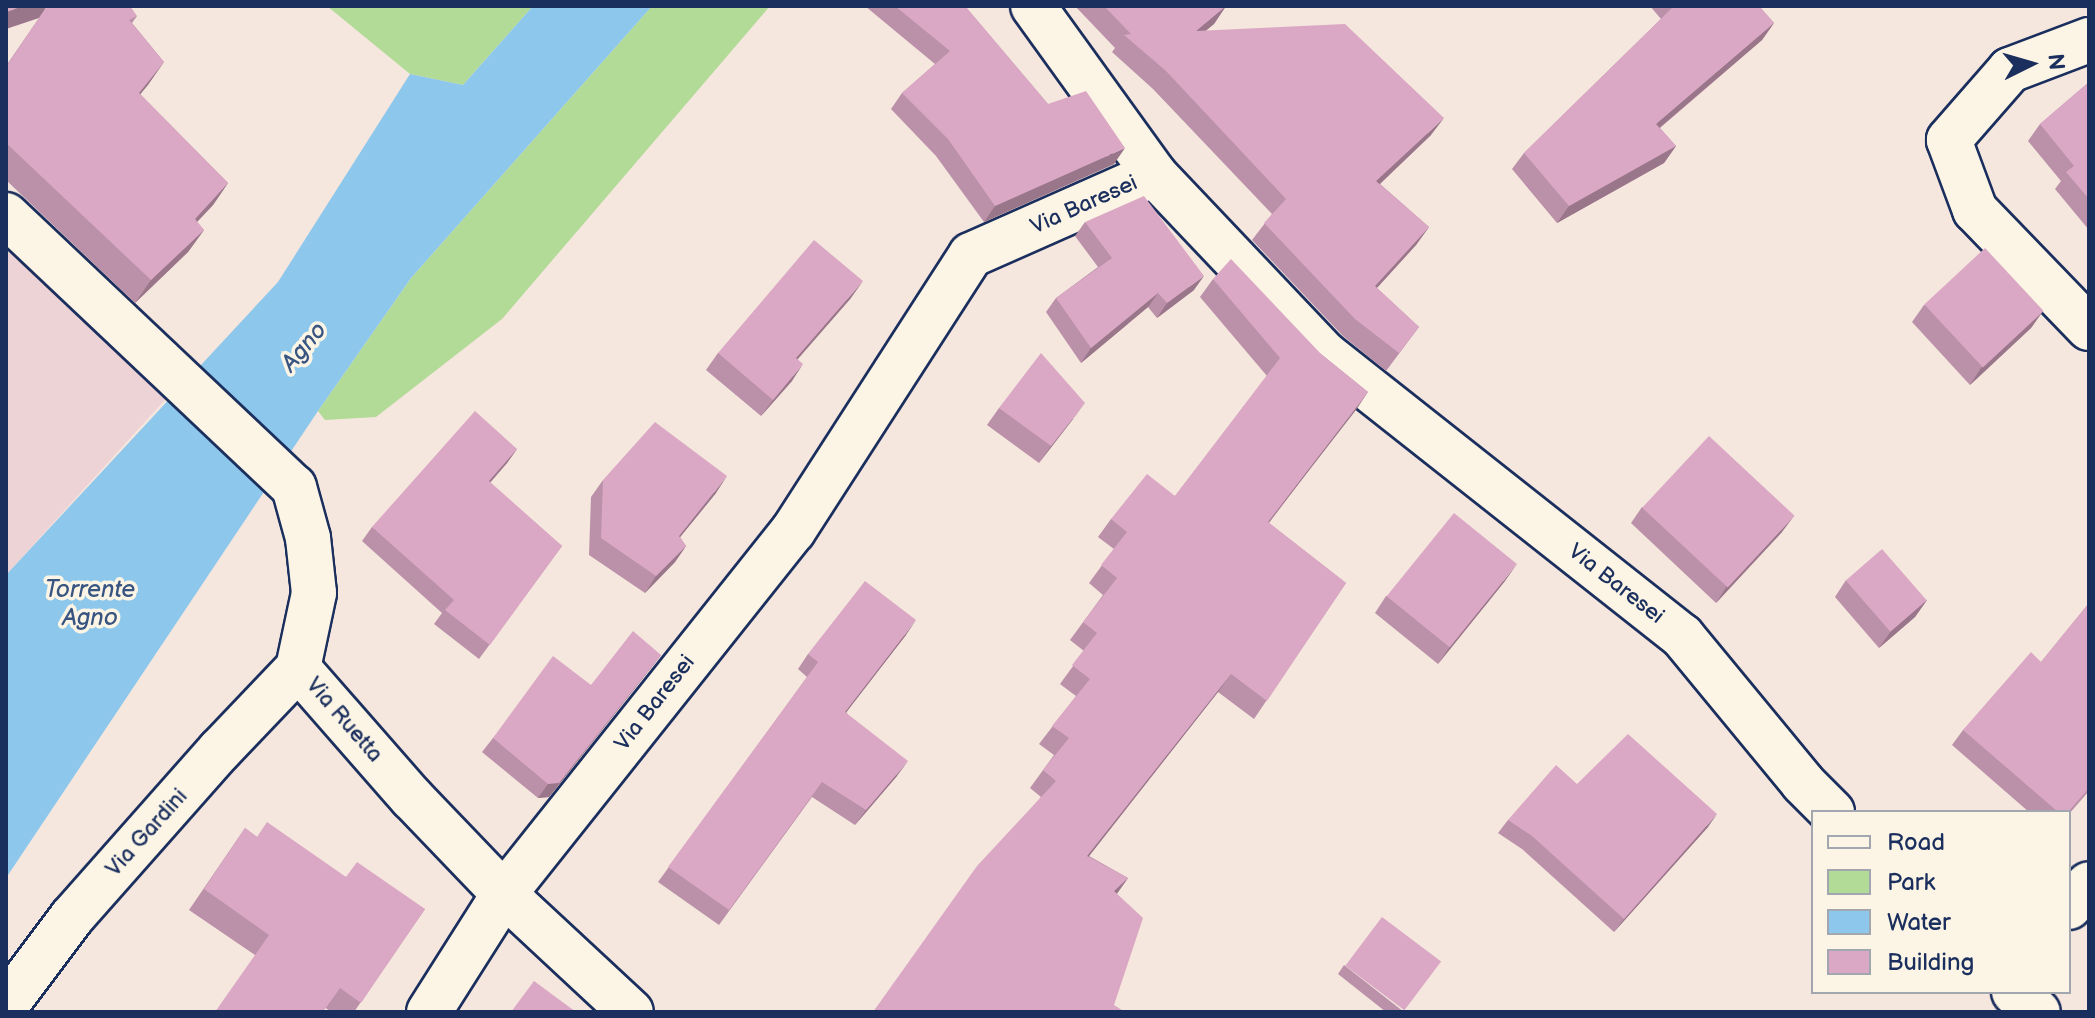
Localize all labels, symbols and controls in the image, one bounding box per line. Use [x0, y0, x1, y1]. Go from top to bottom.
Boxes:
north arrow [1991, 24, 2071, 104]
text: N [2041, 52, 2070, 71]
street label: Via Baresei [1026, 170, 1142, 240]
water label: Agno [275, 316, 333, 378]
street label: Via Baresei [1563, 538, 1669, 630]
water label: Torrente Agno [45, 576, 135, 632]
street label: Via Baresei [609, 650, 701, 756]
street label: Via Ruetta [300, 672, 388, 768]
street label: Via Gardini [101, 784, 193, 882]
legend [1811, 810, 2071, 994]
text: Road [1887, 828, 1945, 857]
text: Park [1887, 868, 1935, 897]
text: Water [1887, 908, 1951, 937]
text: Building [1887, 948, 1974, 977]

